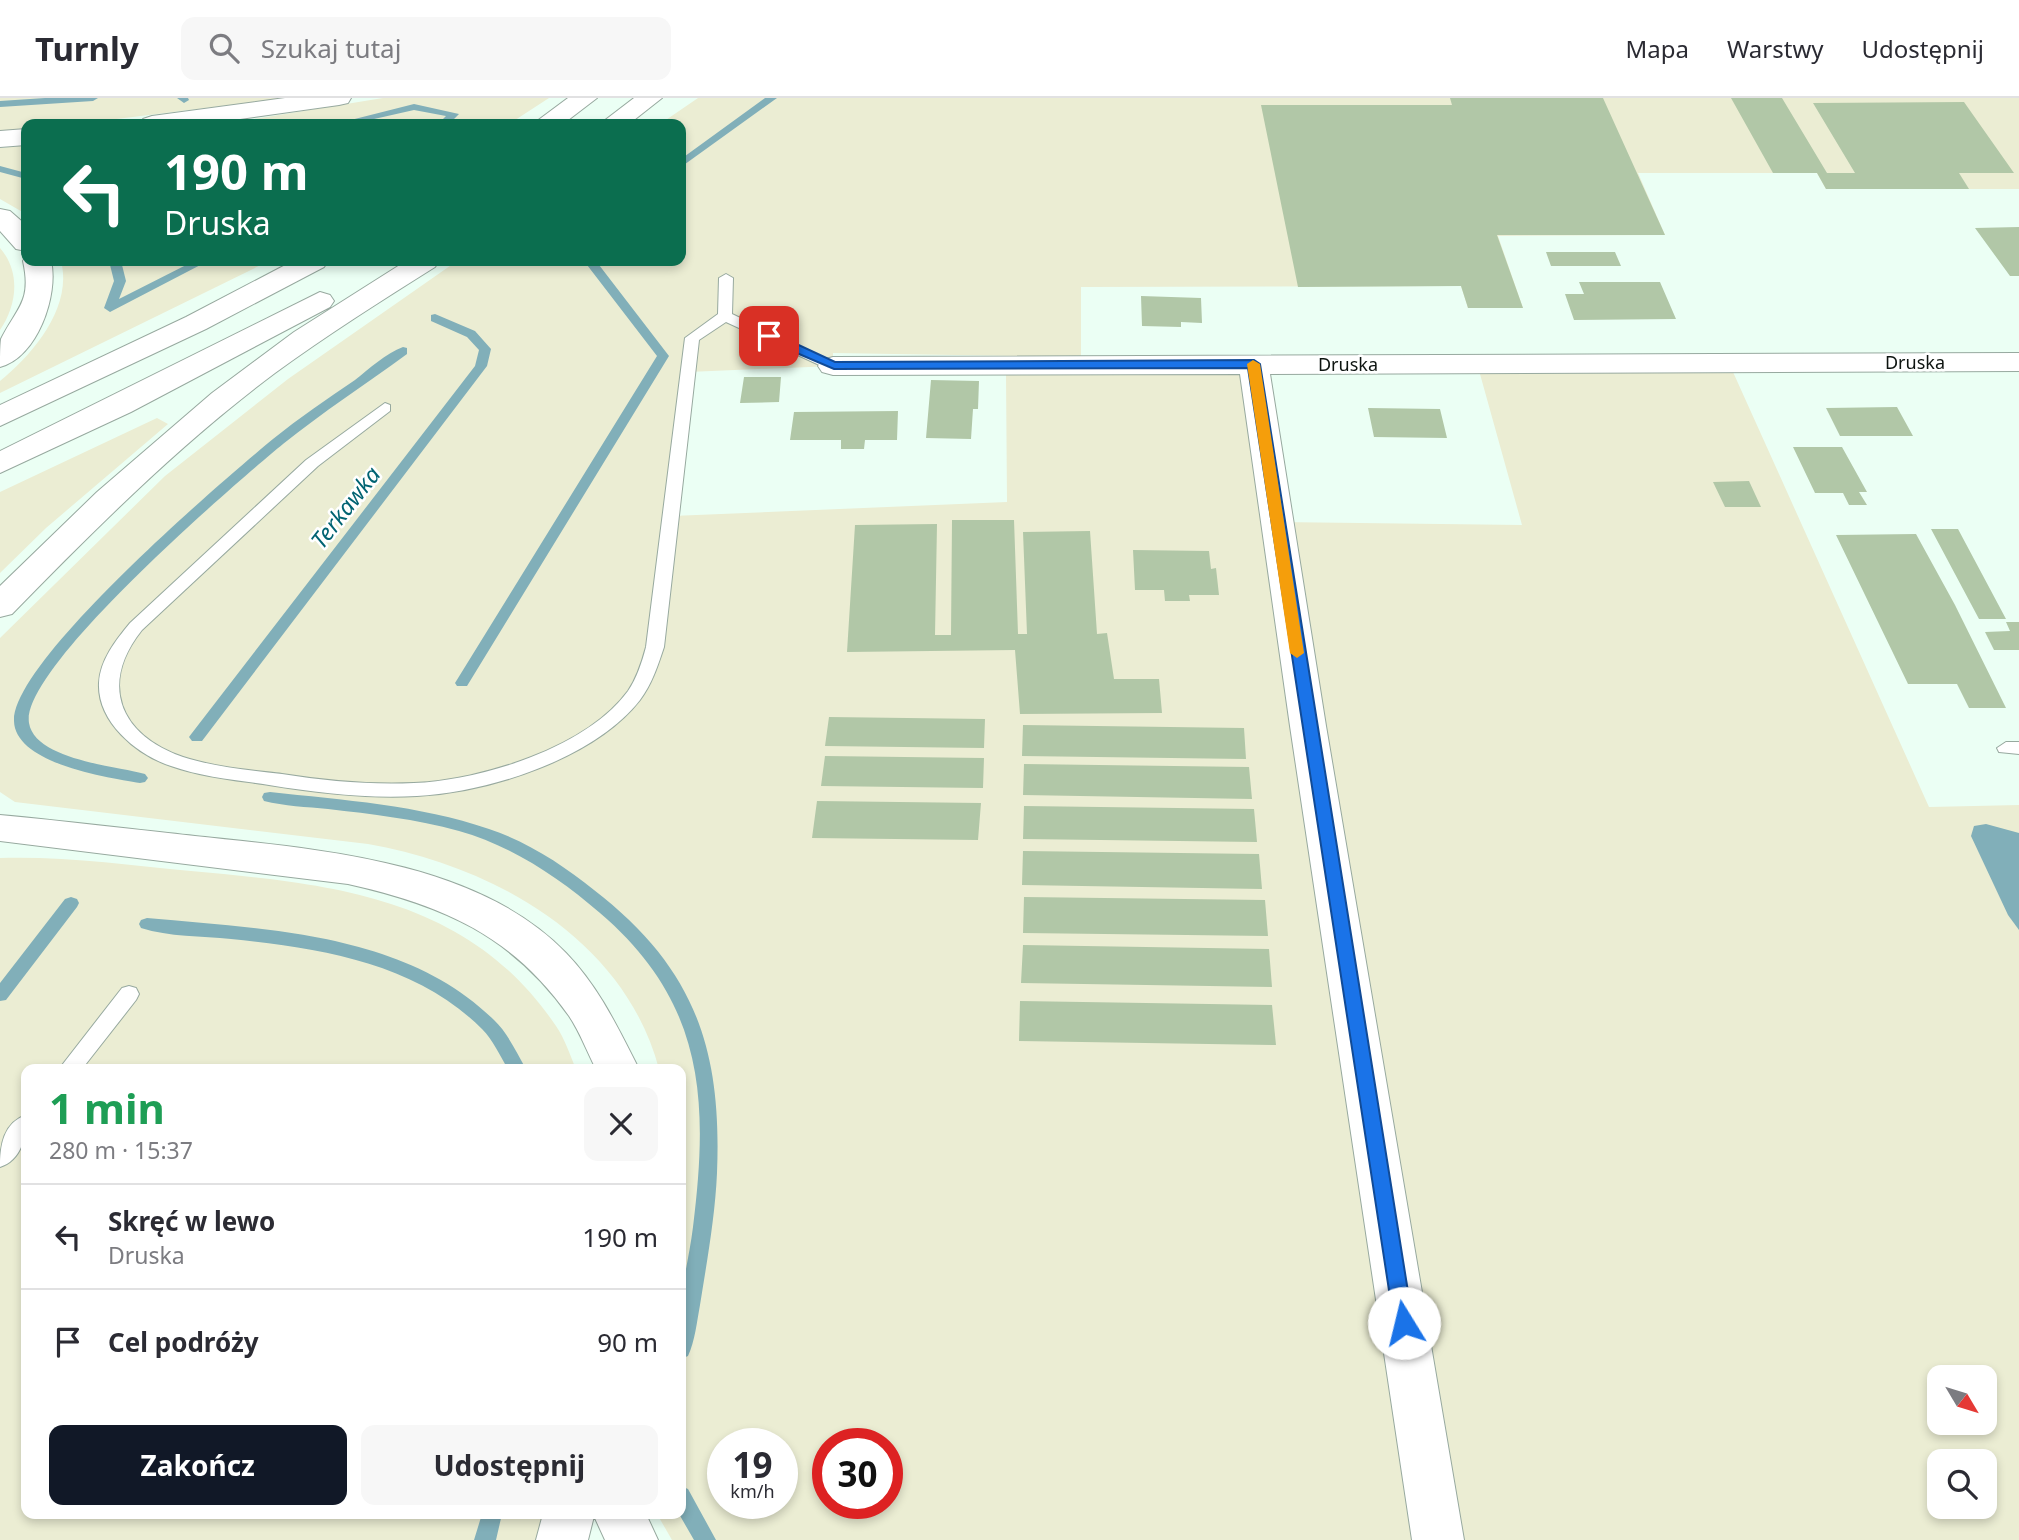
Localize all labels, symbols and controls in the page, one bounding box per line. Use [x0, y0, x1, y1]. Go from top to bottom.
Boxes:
search box [181, 17, 671, 80]
text: Turnly [35, 26, 139, 71]
icon: search [205, 29, 243, 67]
text: Szukaj tutaj [261, 30, 401, 66]
text: Mapa [1626, 32, 1689, 65]
text: Warstwy [1727, 32, 1824, 65]
text: Udostępnij [1862, 32, 1984, 65]
text: 190 m [164, 138, 309, 204]
icon: left [49, 147, 140, 238]
text: Druska [164, 201, 271, 244]
pin [739, 306, 799, 366]
icon: arrive [750, 317, 788, 355]
street label: Druska [1885, 350, 1945, 374]
street label: Druska [1318, 352, 1378, 376]
water label: Terkawka [303, 459, 387, 555]
text: 1 min [49, 1079, 165, 1136]
button: close [584, 1087, 658, 1161]
text: 280 m · 15:37 [49, 1134, 193, 1166]
text: Skręć w lewo [108, 1203, 275, 1239]
icon: left [49, 1218, 87, 1256]
text: 190 m [582, 1219, 658, 1255]
text: Druska [108, 1239, 185, 1271]
position arrow [1367, 1286, 1441, 1360]
icon: arrive [49, 1323, 87, 1361]
text: Cel podróży [108, 1324, 259, 1360]
text: 90 m [597, 1324, 658, 1360]
north arrow [1927, 1365, 1997, 1435]
map controls [1927, 1365, 1997, 1519]
button: Zakończ [49, 1425, 347, 1505]
button: Udostępnij [361, 1425, 658, 1505]
speed limit sign: 30 [812, 1428, 903, 1519]
text: 19 [732, 1441, 773, 1488]
button: search [1927, 1449, 1997, 1519]
text: km/h [730, 1479, 775, 1503]

